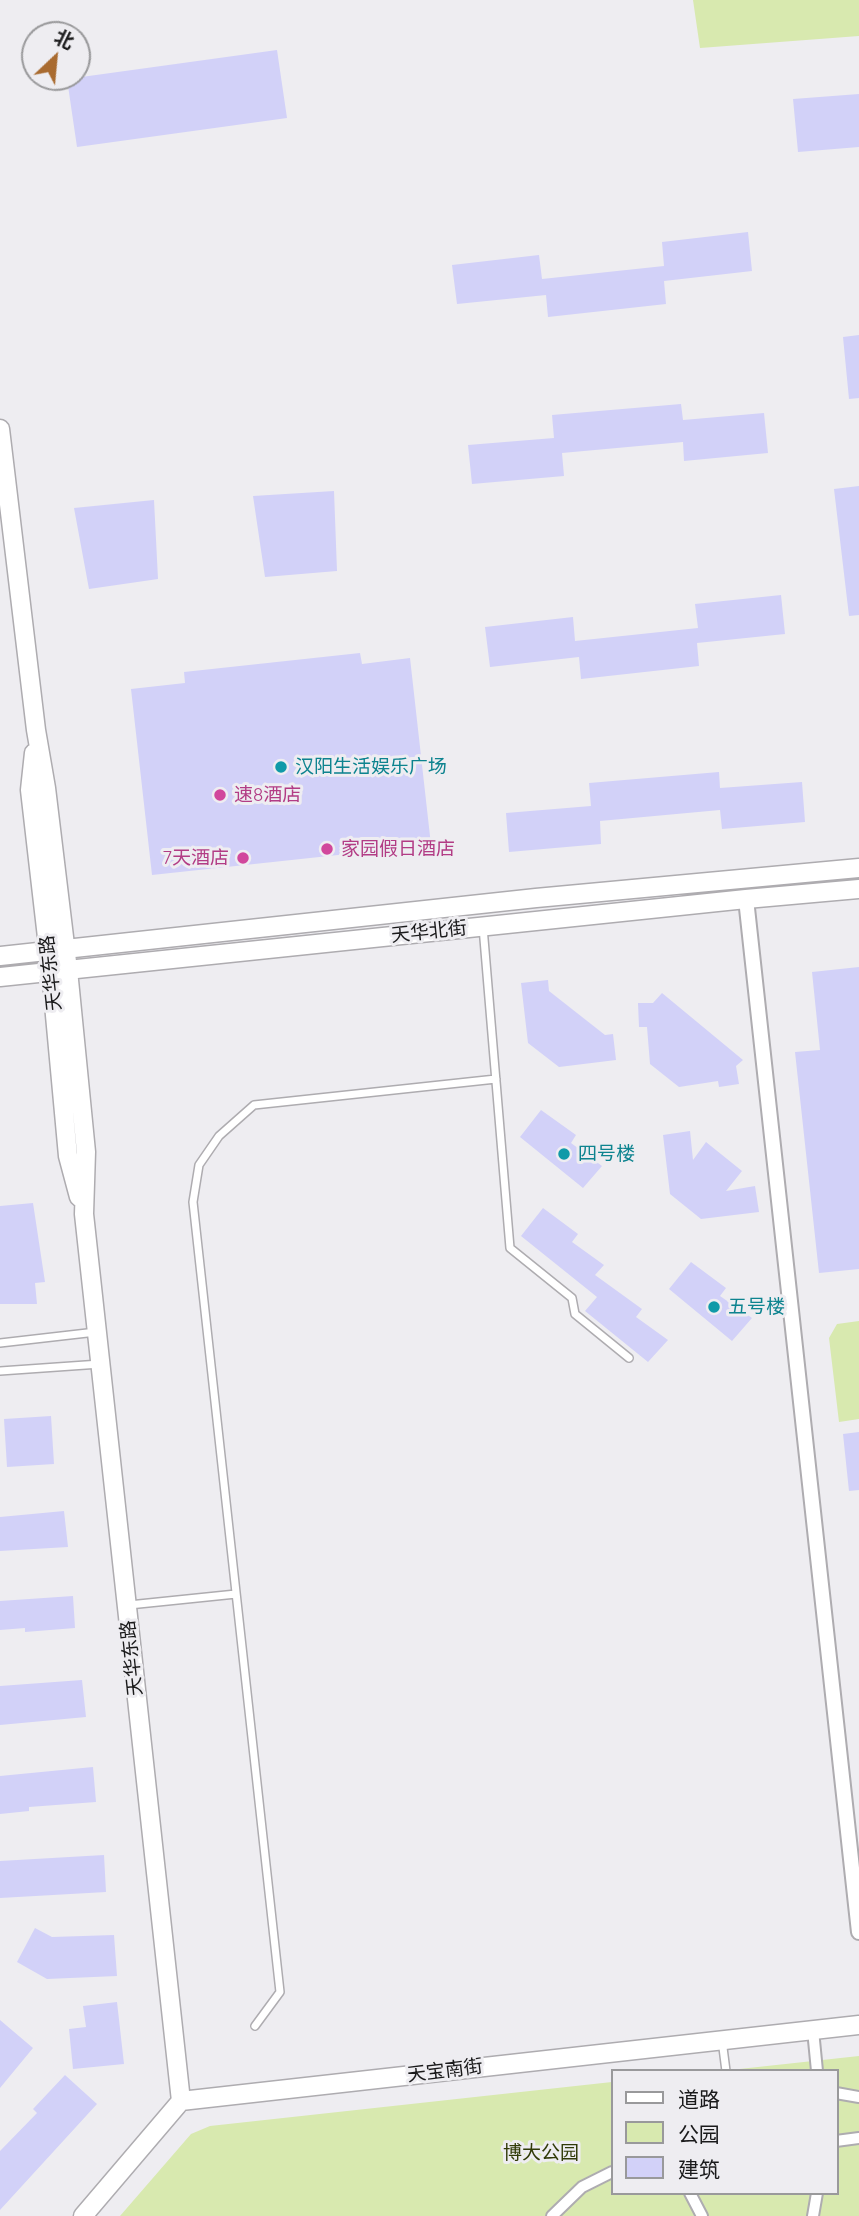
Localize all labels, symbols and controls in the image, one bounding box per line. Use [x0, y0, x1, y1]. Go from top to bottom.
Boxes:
north arrow [21, 21, 91, 91]
text: 北 [51, 24, 78, 54]
place label: 汉阳生活娱乐广场 [295, 756, 447, 778]
marker: 汉阳生活娱乐广场 [273, 759, 289, 775]
place label: 速8酒店 [234, 784, 301, 806]
marker: 速8酒店 [212, 787, 228, 803]
place label: 家园假日酒店 [341, 838, 455, 860]
marker: 家园假日酒店 [319, 841, 335, 857]
place label: 7天酒店 [162, 847, 229, 869]
marker: 7天酒店 [235, 850, 251, 866]
street label: 天华北街 [390, 917, 468, 947]
street label: 天华东路 [36, 934, 66, 1012]
place label: 四号楼 [578, 1143, 635, 1165]
marker: 四号楼 [556, 1146, 572, 1162]
place label: 五号楼 [728, 1296, 785, 1318]
marker: 五号楼 [706, 1299, 722, 1315]
street label: 天华东路 [117, 1619, 147, 1697]
street label: 天宝南街 [406, 2055, 484, 2087]
legend [610, 2069, 838, 2195]
text: 道路 [678, 2086, 720, 2112]
text: 公园 [678, 2121, 720, 2147]
park label: 博大公园 [503, 2142, 579, 2164]
text: 建筑 [678, 2156, 720, 2182]

